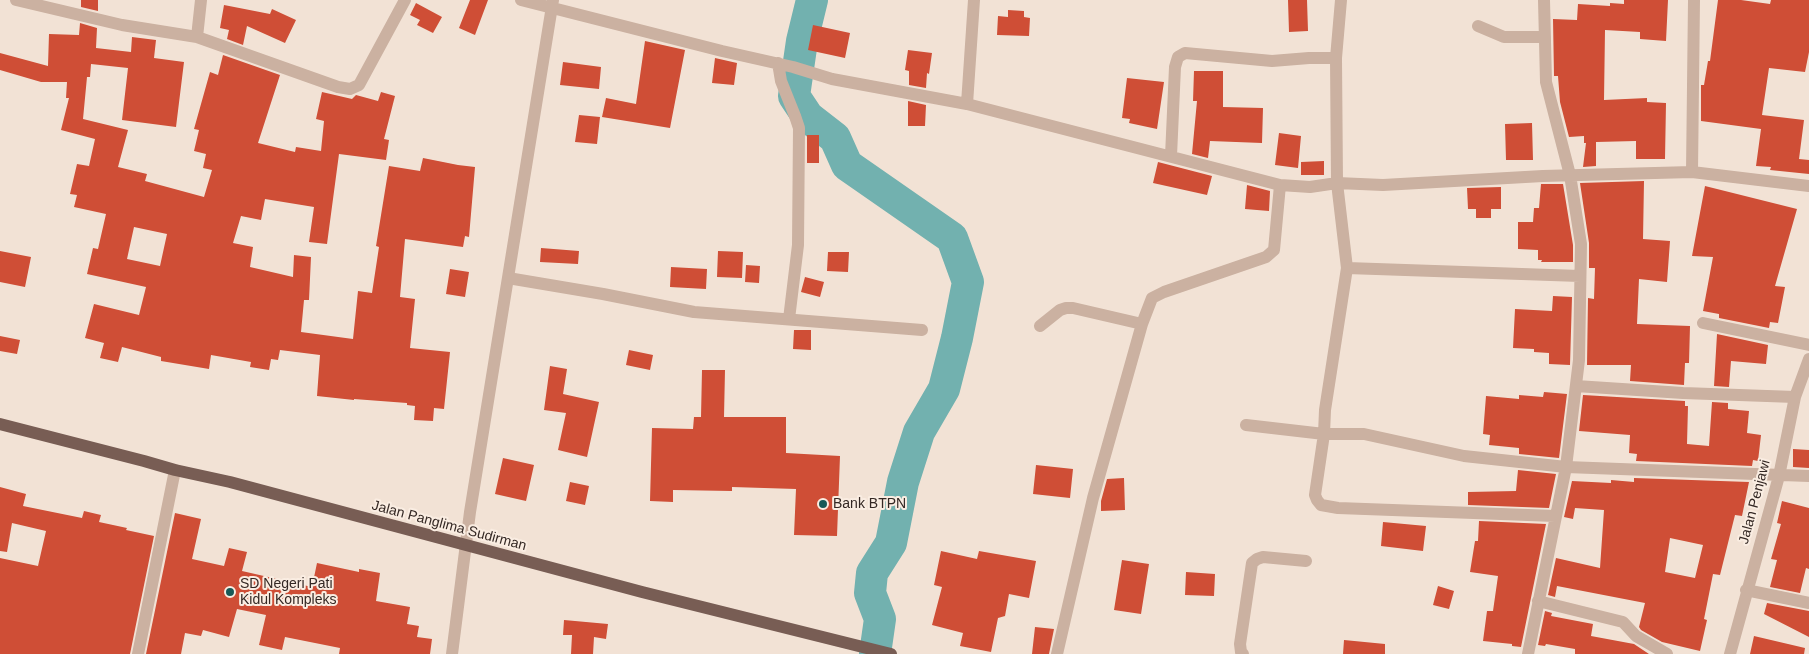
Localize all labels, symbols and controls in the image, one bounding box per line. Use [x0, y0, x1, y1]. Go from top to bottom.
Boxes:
street label: Jalan Penjawi [1736, 458, 1774, 546]
place label: Bank BTPN [833, 496, 906, 512]
street label: Jalan Panglima Sudirman [370, 497, 528, 555]
marker: Bank BTPN [817, 498, 829, 510]
place label: SD Negeri Pati Kidul Kompleks [240, 576, 336, 608]
marker: SD Negeri Pati Kidul Kompleks [224, 586, 236, 598]

